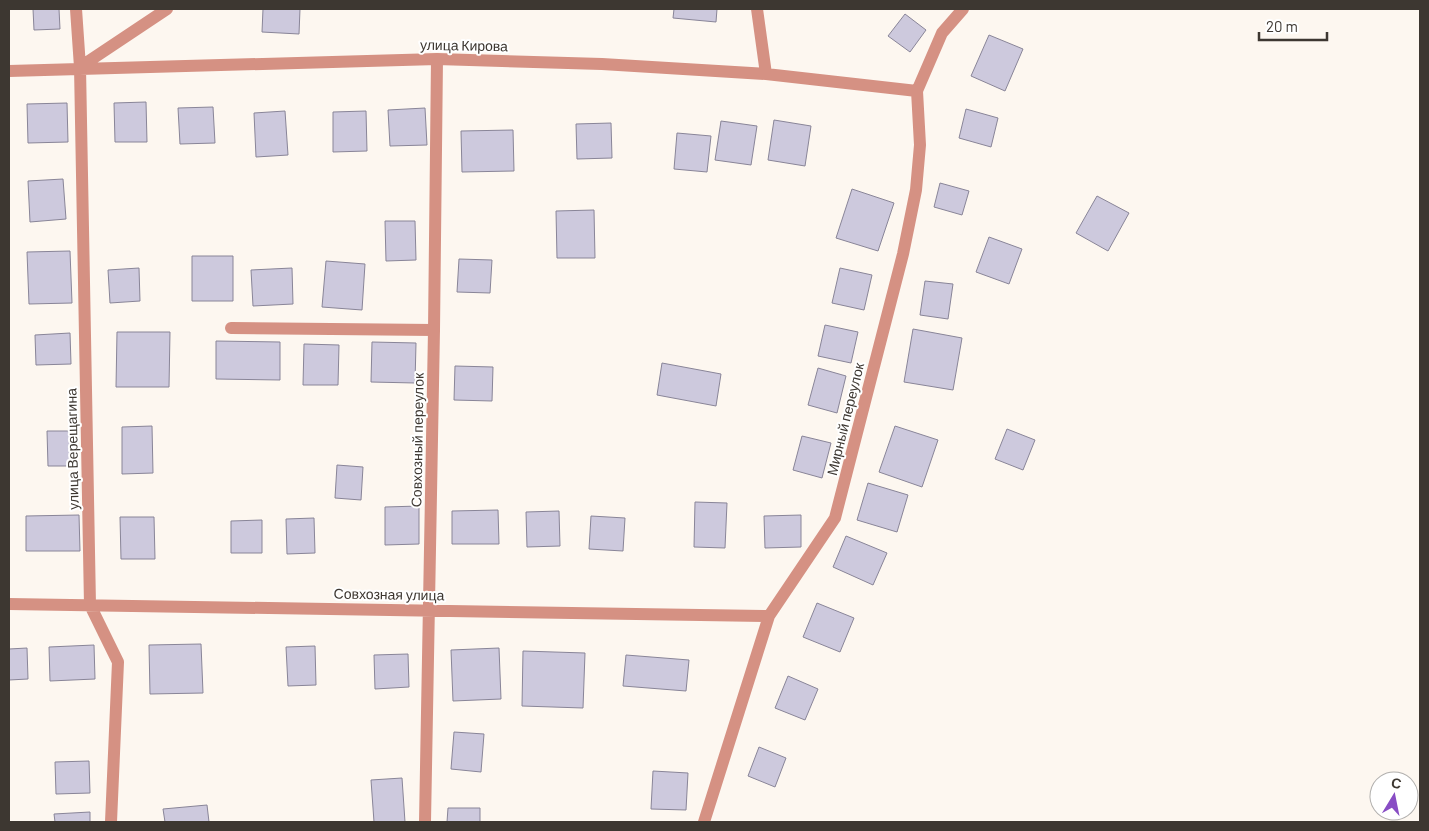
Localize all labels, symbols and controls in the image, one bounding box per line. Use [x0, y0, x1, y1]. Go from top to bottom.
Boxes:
scale bar [1259, 10, 1326, 42]
text: 20 m [1266, 17, 1298, 35]
street label: улица Кирова [420, 36, 508, 54]
street label: Мирный переулок [823, 360, 867, 477]
street label: Совхозный переулок [407, 372, 427, 507]
street label: улица Верещагина [62, 388, 82, 510]
street label: Совхозная улица [334, 585, 445, 603]
north arrow [1369, 771, 1419, 821]
text: С [1390, 773, 1403, 792]

